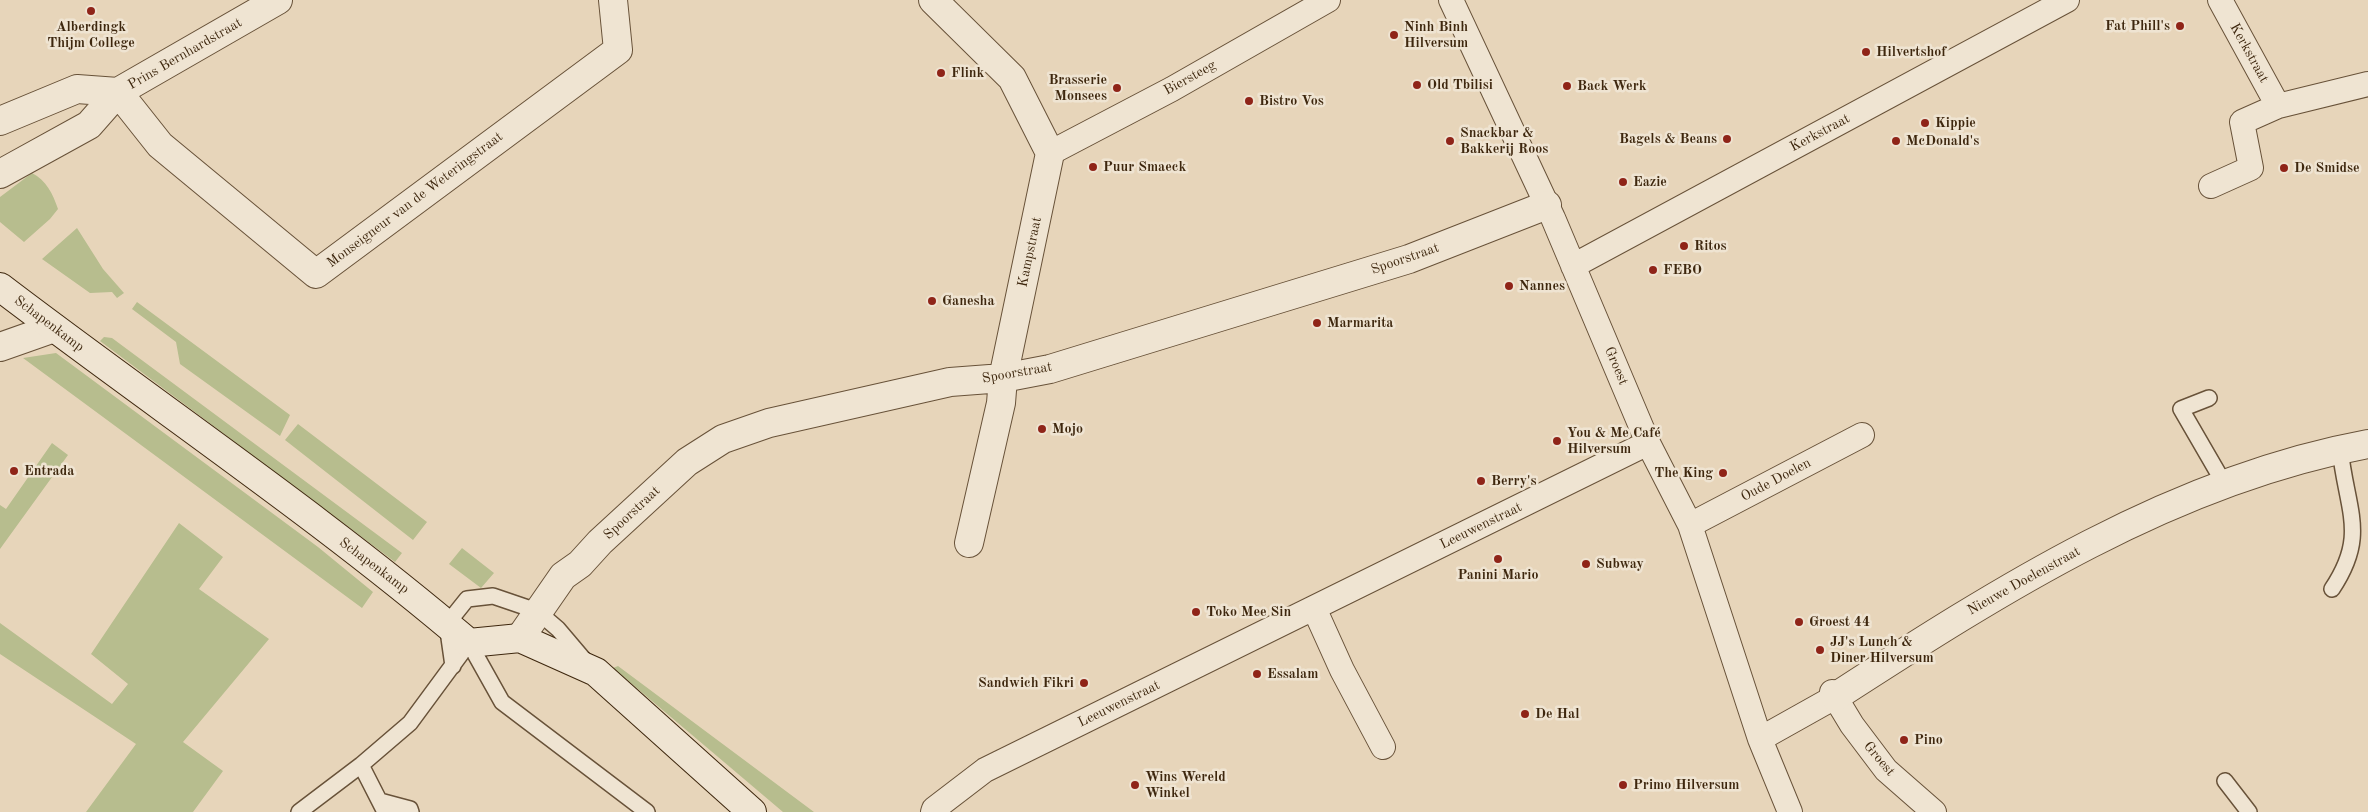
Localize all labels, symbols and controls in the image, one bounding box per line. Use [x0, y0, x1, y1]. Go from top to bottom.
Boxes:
marker: Alberdingk Thijm College [85, 5, 97, 17]
street label: Prins Bernhardstraat [125, 14, 245, 94]
place label: Fat Phill's [2105, 18, 2170, 34]
place label: Alberdingk Thijm College [47, 19, 135, 52]
place label: Ninh Binh Hilversum [1404, 19, 1468, 52]
marker: Fat Phill's [2174, 20, 2186, 32]
street label: Kerkstraat [2226, 20, 2272, 86]
marker: Ninh Binh Hilversum [1388, 29, 1400, 41]
place label: Hilvertshof [1876, 44, 1946, 60]
marker: Hilvertshof [1860, 46, 1872, 58]
street label: Biersteeg [1161, 57, 1219, 99]
place label: Flink [951, 65, 984, 81]
marker: Flink [935, 67, 947, 79]
place label: Brasserie Monsees [1048, 72, 1107, 104]
place label: Old Tbilisi [1427, 77, 1493, 93]
place label: Back Werk [1577, 78, 1647, 94]
marker: Old Tbilisi [1411, 79, 1423, 91]
marker: Back Werk [1561, 80, 1573, 92]
marker: Brasserie Monsees [1111, 82, 1123, 94]
place label: Bistro Vos [1259, 93, 1324, 109]
marker: Bistro Vos [1243, 95, 1255, 107]
street label: Kerkstraat [1787, 110, 1853, 156]
place label: Kippie [1935, 115, 1976, 131]
marker: Kippie [1919, 117, 1931, 129]
place label: Snackbar & Bakkerij Roos [1460, 125, 1548, 158]
street label: Monseigneur van de Weteringstraat [324, 128, 506, 272]
place label: Bagels & Beans [1619, 131, 1717, 147]
marker: Bagels & Beans [1721, 133, 1733, 145]
place label: McDonald's [1906, 133, 1979, 149]
marker: Snackbar & Bakkerij Roos [1444, 135, 1456, 147]
marker: McDonald's [1890, 135, 1902, 147]
place label: Puur Smaeck [1103, 159, 1186, 175]
place label: De Smidse [2294, 160, 2360, 176]
marker: Puur Smaeck [1087, 161, 1099, 173]
marker: De Smidse [2278, 162, 2290, 174]
place label: Eazie [1633, 174, 1667, 190]
marker: Eazie [1617, 176, 1629, 188]
street label: Kampstraat [1014, 215, 1046, 289]
place label: Ritos [1694, 238, 1727, 254]
street label: Spoorstraat [1369, 239, 1441, 279]
marker: Ritos [1678, 240, 1690, 252]
place label: FEBO [1663, 262, 1702, 278]
marker: FEBO [1647, 264, 1659, 276]
place label: Nannes [1519, 278, 1565, 294]
marker: Nannes [1503, 280, 1515, 292]
street label: Schapenkamp [11, 292, 87, 356]
place label: Ganesha [942, 293, 995, 309]
marker: Ganesha [926, 295, 938, 307]
place label: Marmarita [1327, 315, 1393, 331]
marker: Marmarita [1311, 317, 1323, 329]
street label: Groest [1600, 344, 1632, 388]
street label: Spoorstraat [981, 359, 1053, 387]
place label: Mojo [1052, 421, 1083, 437]
marker: Mojo [1036, 423, 1048, 435]
place label: You & Me Café Hilversum [1567, 425, 1661, 458]
marker: You & Me Café Hilversum [1551, 435, 1563, 447]
street label: Oude Doelen [1738, 455, 1814, 505]
place label: Entrada [24, 463, 74, 479]
marker: Entrada [8, 465, 20, 477]
place label: The King [1654, 465, 1713, 481]
marker: The King [1717, 467, 1729, 479]
place label: Berry's [1491, 473, 1536, 489]
marker: Berry's [1475, 475, 1487, 487]
street label: Spoorstraat [600, 483, 664, 543]
street label: Leeuwenstraat [1437, 499, 1525, 553]
street label: Schapenkamp [336, 534, 412, 598]
street label: Nieuwe Doelenstraat [1965, 543, 2083, 619]
marker: Panini Mario [1492, 553, 1504, 565]
place label: Subway [1596, 556, 1644, 572]
marker: Subway [1580, 558, 1592, 570]
place label: Panini Mario [1458, 567, 1538, 583]
place label: Toko Mee Sin [1206, 604, 1291, 620]
marker: Toko Mee Sin [1190, 606, 1202, 618]
place label: Groest 44 [1809, 614, 1870, 630]
marker: Groest 44 [1793, 616, 1805, 628]
place label: JJ's Lunch & Diner Hilversum [1830, 634, 1934, 666]
marker: JJ's Lunch & Diner Hilversum [1814, 644, 1826, 656]
place label: Essalam [1267, 666, 1318, 682]
marker: Essalam [1251, 668, 1263, 680]
place label: Sandwich Fikri [978, 675, 1074, 691]
street label: Leeuwenstraat [1075, 677, 1163, 731]
marker: Sandwich Fikri [1078, 677, 1090, 689]
place label: De Hal [1535, 706, 1579, 722]
marker: De Hal [1519, 708, 1531, 720]
place label: Pino [1914, 732, 1943, 748]
marker: Pino [1898, 734, 1910, 746]
street label: Groest [1860, 738, 1898, 780]
place label: Wins Wereld Winkel [1145, 769, 1226, 802]
place label: Primo Hilversum [1633, 777, 1739, 793]
marker: Wins Wereld Winkel [1129, 779, 1141, 791]
marker: Primo Hilversum [1617, 779, 1629, 791]

